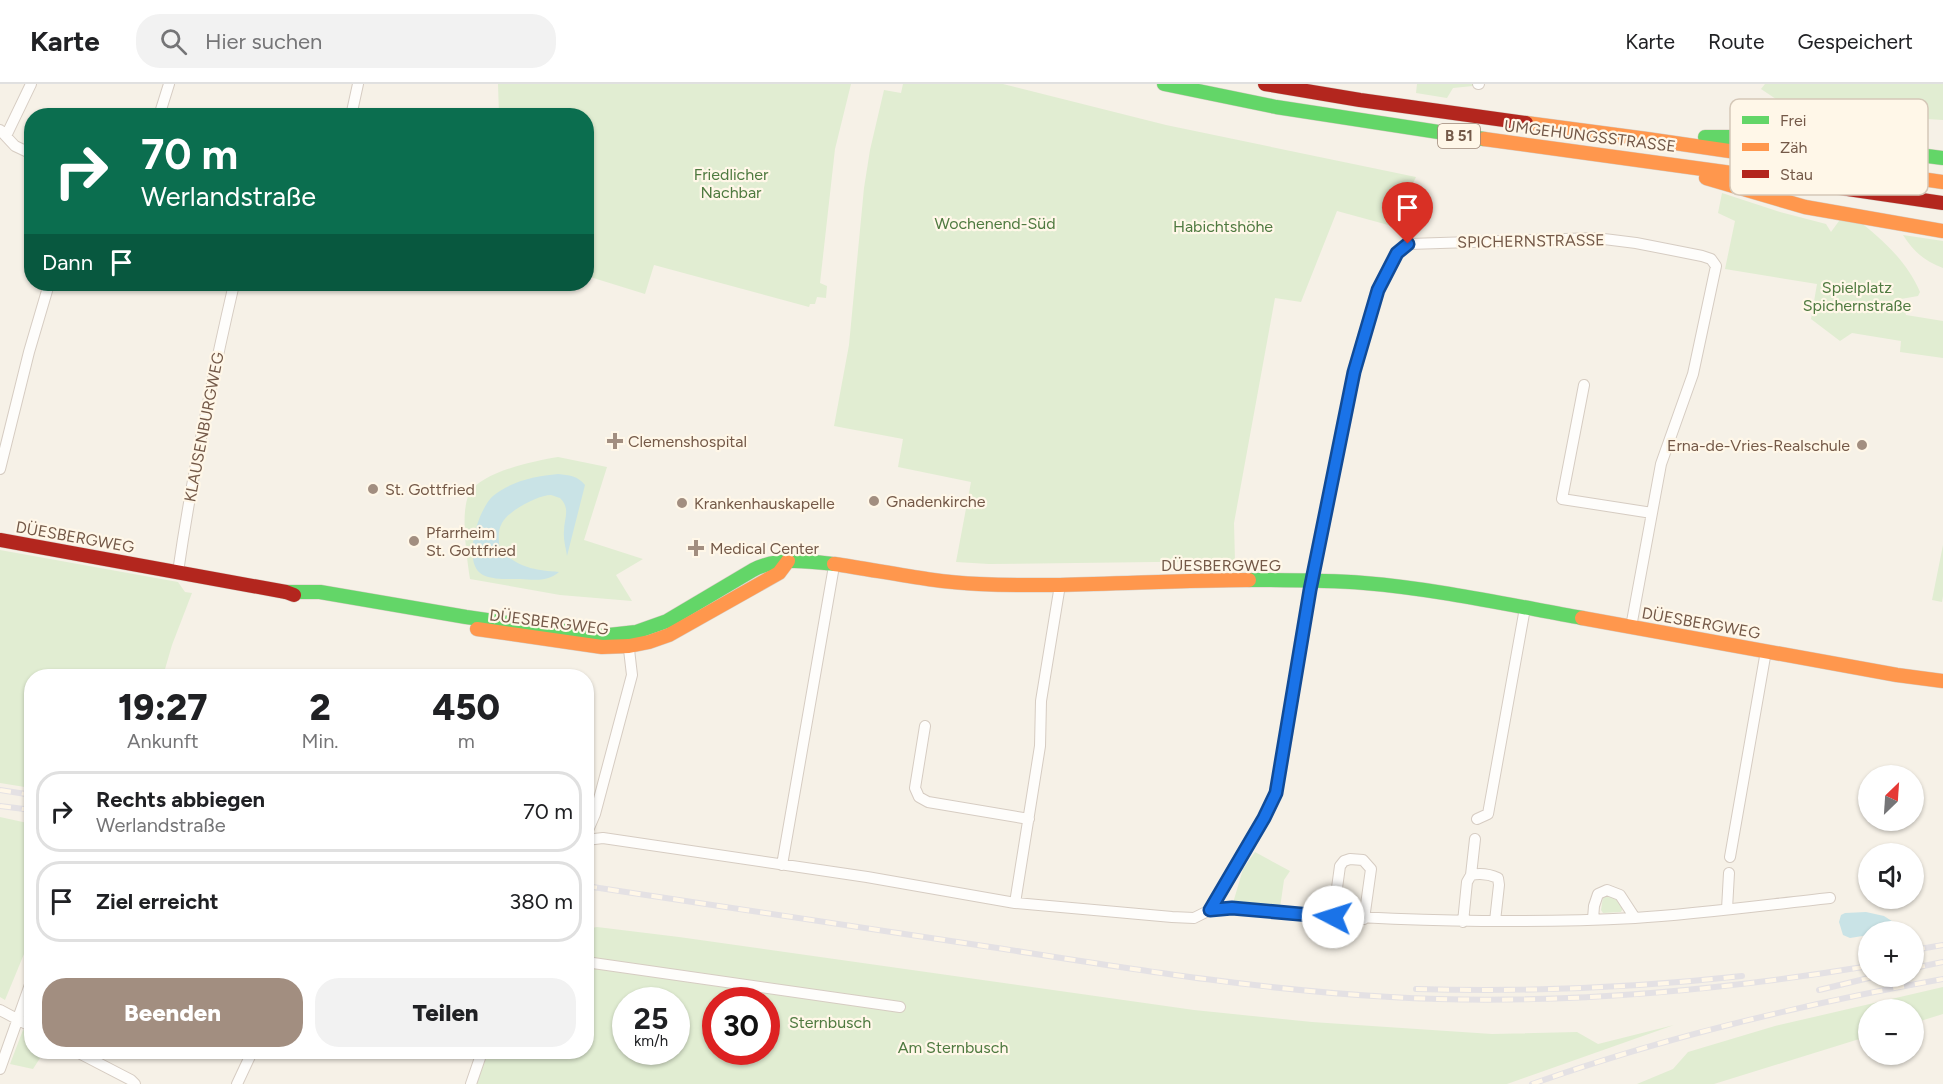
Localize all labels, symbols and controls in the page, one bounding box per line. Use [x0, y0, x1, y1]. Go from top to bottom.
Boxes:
search box [136, 14, 556, 68]
text: Karte [30, 24, 100, 58]
icon: search [157, 25, 190, 58]
text: Hier suchen [205, 28, 322, 55]
text: Karte [1625, 29, 1675, 54]
text: Route [1708, 29, 1764, 54]
text: Gespeichert [1797, 29, 1913, 54]
legend [1730, 99, 1928, 195]
text: Frei [1780, 111, 1806, 130]
street label: UMGEHUNGSSTRASSE [1503, 116, 1677, 156]
road number: B 51 [1438, 124, 1480, 148]
text: 70 m [141, 129, 238, 180]
icon: right [42, 132, 120, 210]
text: Zäh [1780, 138, 1807, 157]
park label: Friedlicher Nachbar [694, 165, 769, 202]
text: Stau [1780, 165, 1813, 184]
text: Werlandstraße [141, 180, 316, 213]
pin [1382, 182, 1433, 244]
icon: arrive [1391, 191, 1424, 224]
park label: Wochenend-Süd [934, 214, 1056, 233]
park label: Habichtshöhe [1173, 217, 1273, 236]
street label: SPICHERNSTRASSE [1457, 230, 1605, 252]
icon: arrive [105, 246, 138, 279]
text: Dann [42, 249, 93, 276]
park label: Spielplatz Spichernstraße [1803, 278, 1912, 315]
street label: KLAUSENBURGWEG [180, 350, 228, 504]
marker: Clemenshospital [606, 432, 624, 450]
place label: Clemenshospital [628, 432, 747, 451]
place label: Erna-de-Vries-Realschule [1667, 436, 1850, 455]
marker: Erna-de-Vries-Realschule [1855, 438, 1869, 452]
place label: St. Gottfried [385, 480, 475, 499]
marker: St. Gottfried [366, 482, 380, 496]
place label: Gnadenkirche [886, 492, 986, 511]
place label: Krankenhauskapelle [694, 494, 835, 513]
marker: Gnadenkirche [867, 494, 881, 508]
marker: Krankenhauskapelle [675, 496, 689, 510]
street label: DÜESBERGWEG [14, 517, 136, 557]
place label: Pfarrheim St. Gottfried [426, 523, 516, 560]
marker: Pfarrheim St. Gottfried [407, 534, 421, 548]
marker: Medical Center [687, 539, 705, 557]
place label: Medical Center [710, 539, 820, 558]
street label: DÜESBERGWEG [1161, 556, 1281, 575]
street label: DÜESBERGWEG [1640, 603, 1762, 643]
street label: DÜESBERGWEG [488, 605, 610, 639]
text: 19:27 [118, 686, 208, 729]
text: 2 [309, 686, 331, 729]
text: 450 [432, 686, 500, 729]
text: Ankunft [127, 729, 199, 753]
text: Min. [302, 729, 338, 753]
text: m [458, 729, 475, 753]
north arrow [1858, 765, 1924, 831]
map controls [1858, 765, 1924, 1065]
text: Rechts abbiegen [96, 786, 265, 813]
icon: right [45, 795, 78, 828]
text: 70 m [523, 798, 573, 825]
text: Werlandstraße [96, 813, 226, 837]
button: sound [1858, 843, 1924, 909]
icon: arrive [45, 885, 78, 918]
position arrow [1301, 885, 1365, 949]
text: Ziel erreicht [96, 888, 219, 915]
text: 380 m [509, 888, 573, 915]
button: + [1858, 921, 1924, 987]
button: Beenden [42, 978, 303, 1047]
button: Teilen [315, 978, 576, 1047]
speed limit sign: 30 [702, 987, 780, 1065]
button: − [1858, 999, 1924, 1065]
text: 25 [634, 1000, 668, 1037]
park label: Sternbusch [789, 1013, 871, 1032]
text: km/h [634, 1032, 668, 1050]
park label: Am Sternbusch [898, 1038, 1008, 1057]

